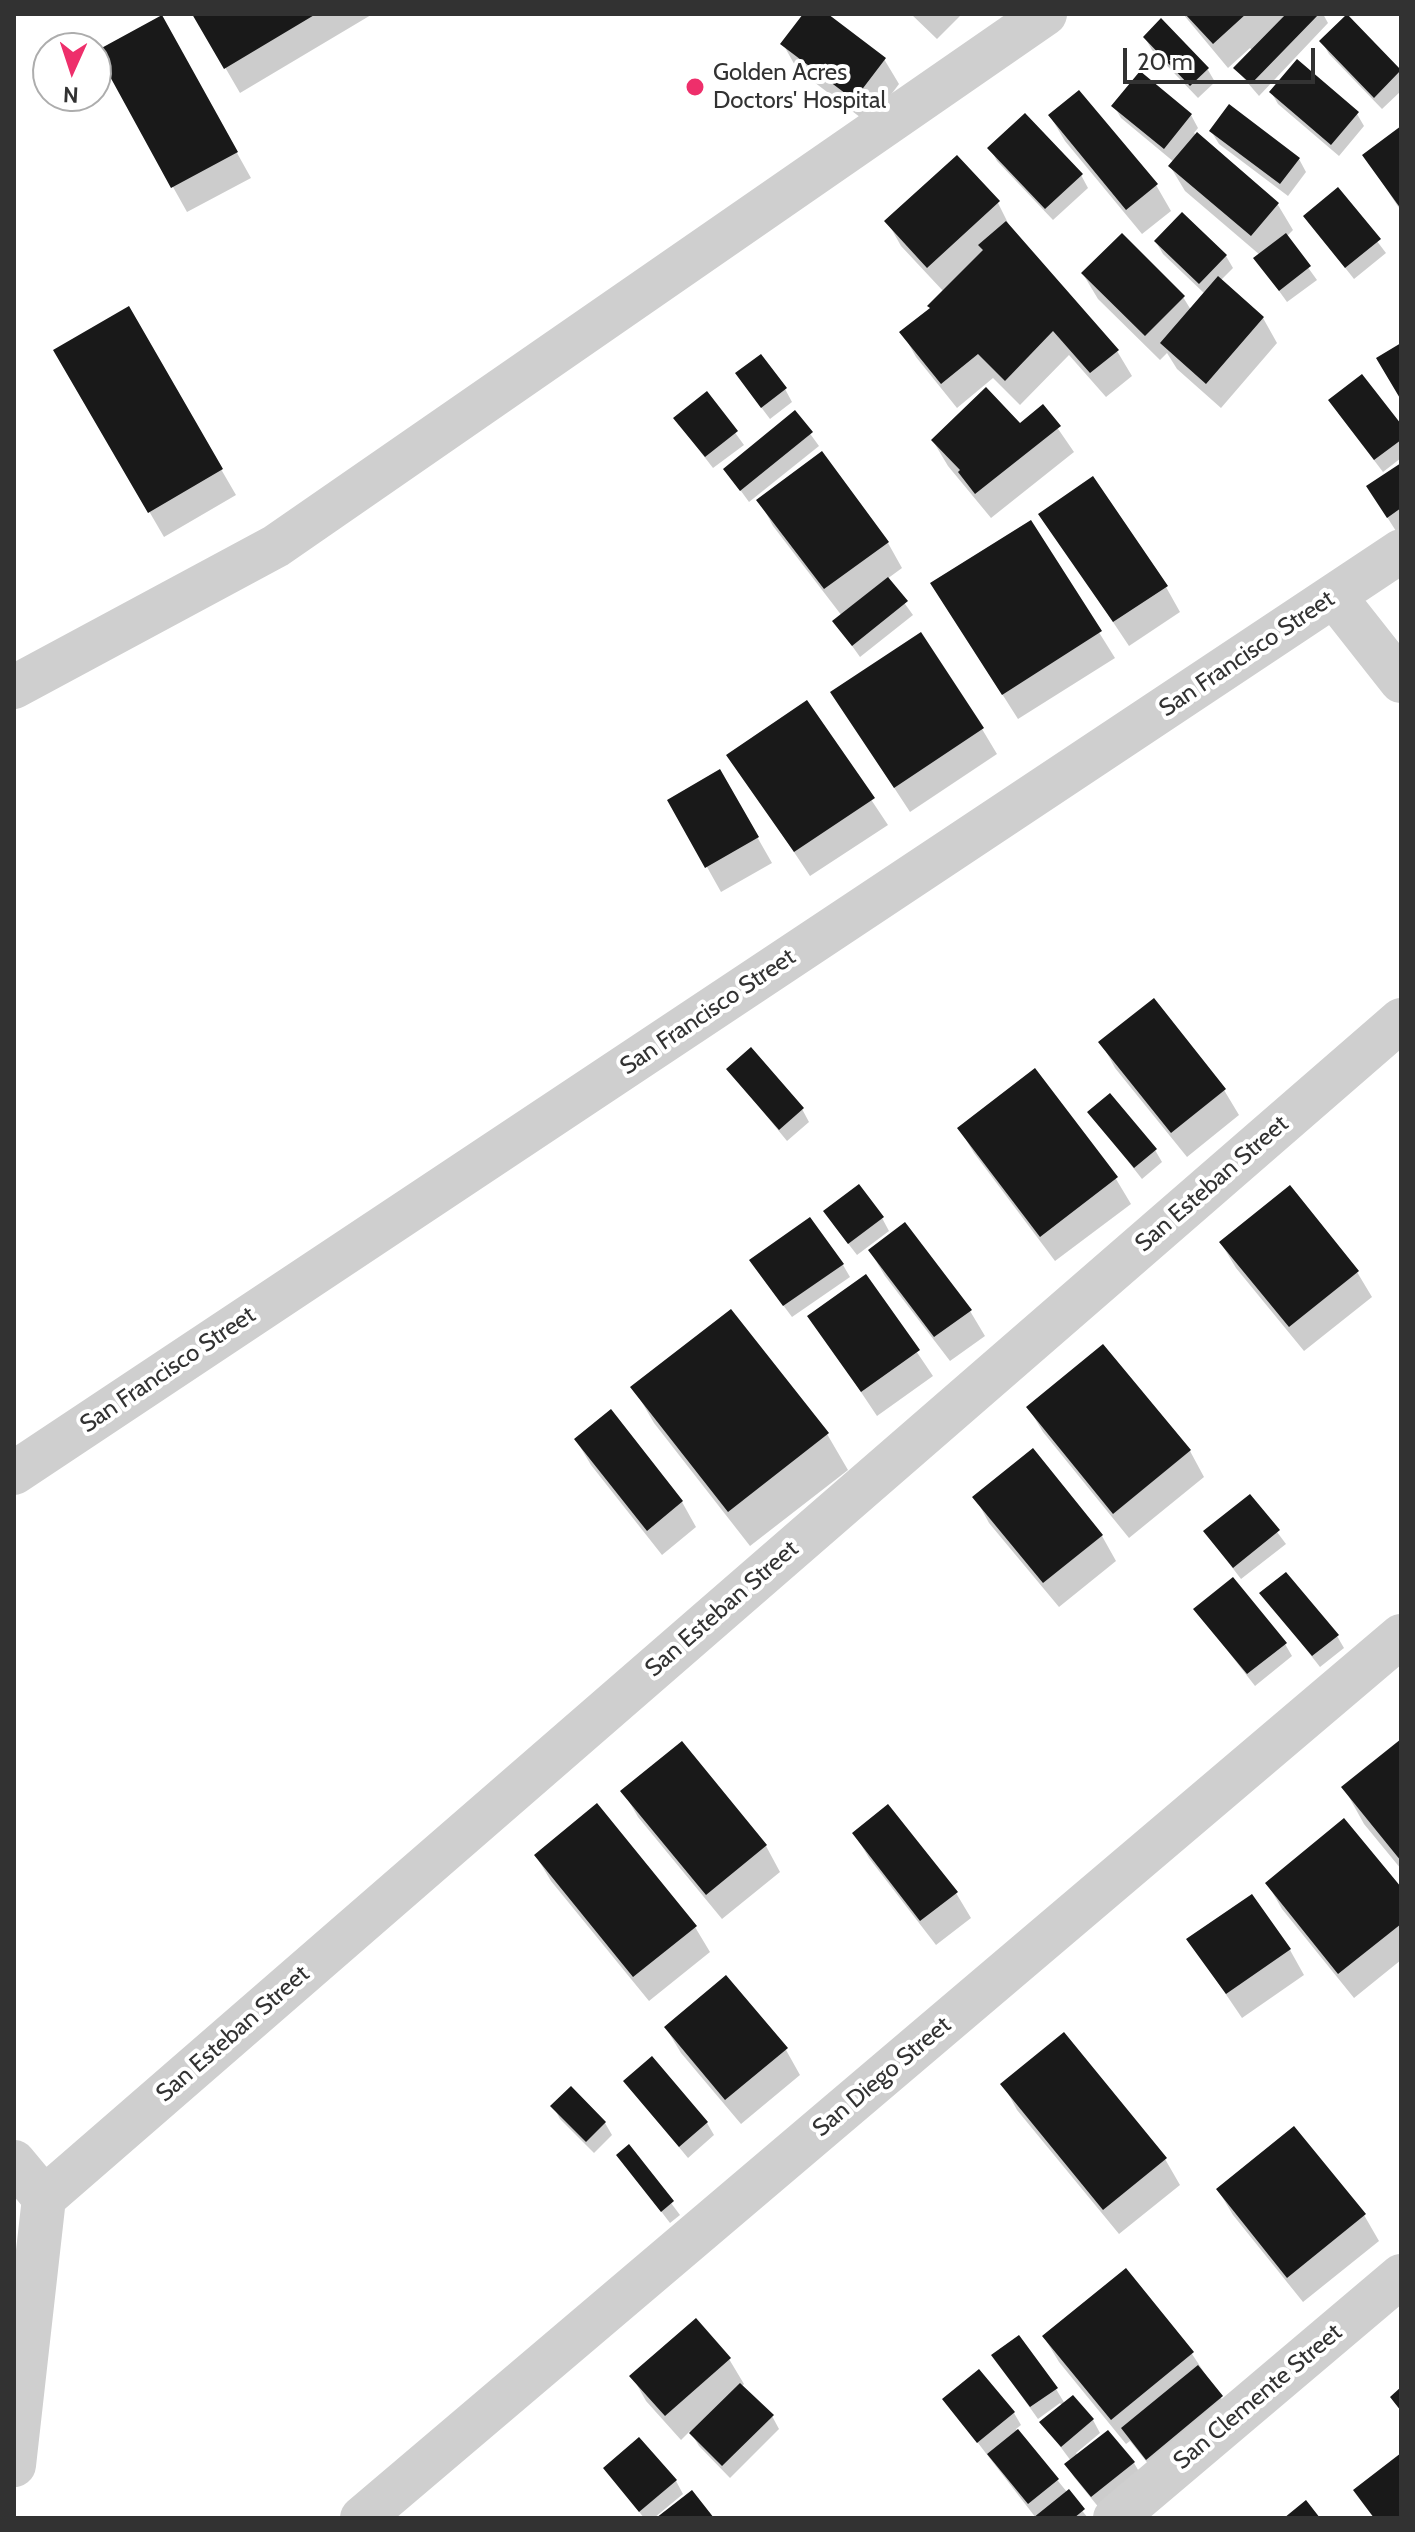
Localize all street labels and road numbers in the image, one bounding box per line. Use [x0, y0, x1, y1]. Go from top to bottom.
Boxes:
street label: San Francisco Street [1154, 585, 1340, 723]
street label: San Francisco Street [615, 943, 801, 1081]
street label: San Esteban Street [1130, 1110, 1294, 1258]
street label: San Francisco Street [75, 1301, 261, 1439]
street label: San Esteban Street [640, 1535, 804, 1683]
street label: San Esteban Street [151, 1960, 315, 2108]
street label: San Diego Street [807, 2011, 957, 2143]
street label: San Clemente Street [1168, 2318, 1348, 2476]

